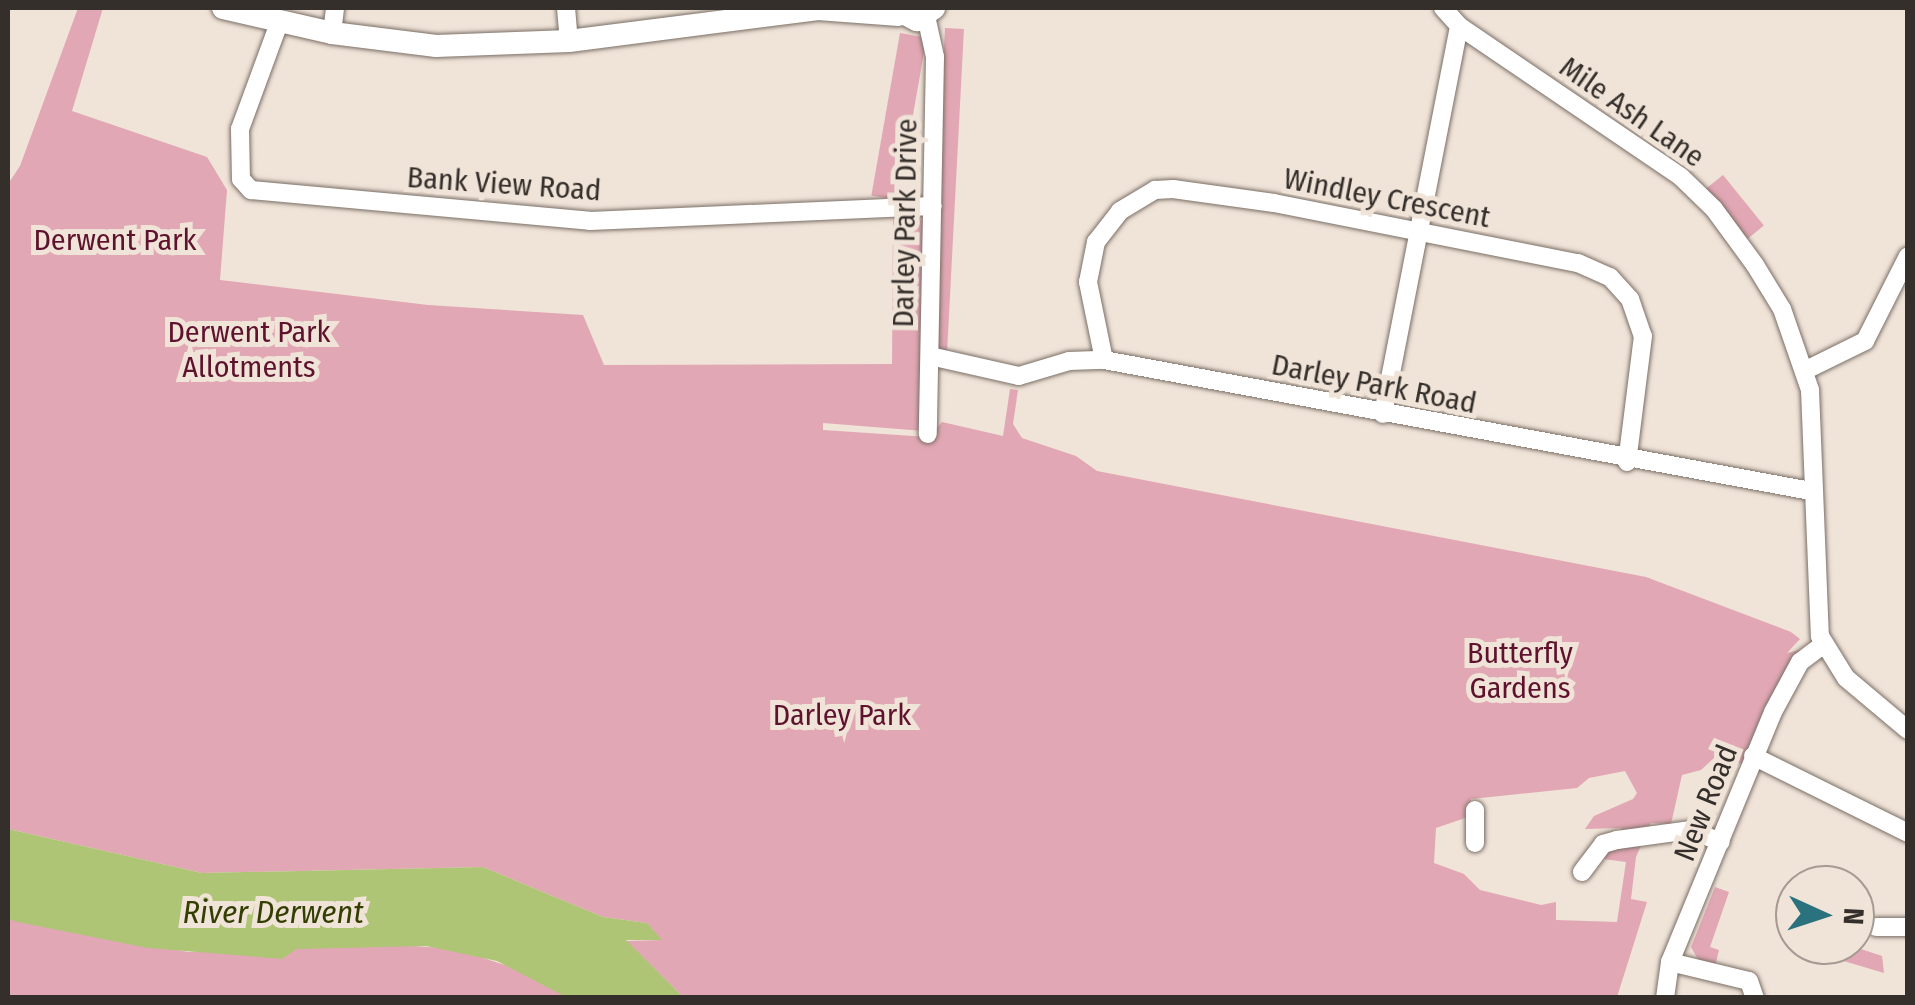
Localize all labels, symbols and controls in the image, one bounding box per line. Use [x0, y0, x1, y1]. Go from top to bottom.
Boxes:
street label: Mile Ash Lane [1553, 49, 1711, 175]
street label: Darley Park Drive [885, 118, 925, 328]
street label: Bank View Road [406, 159, 602, 209]
street label: Windley Crescent [1281, 160, 1493, 236]
park label: Derwent Park [33, 222, 197, 258]
park label: Derwent Park Allotments [167, 314, 331, 384]
street label: Darley Park Road [1269, 347, 1479, 421]
park label: Butterfly Gardens [1467, 635, 1573, 706]
park label: Darley Park [773, 697, 911, 733]
street label: New Road [1666, 740, 1746, 866]
north arrow [1775, 865, 1875, 965]
water label: River Derwent [182, 893, 364, 931]
text: N [1837, 907, 1870, 926]

